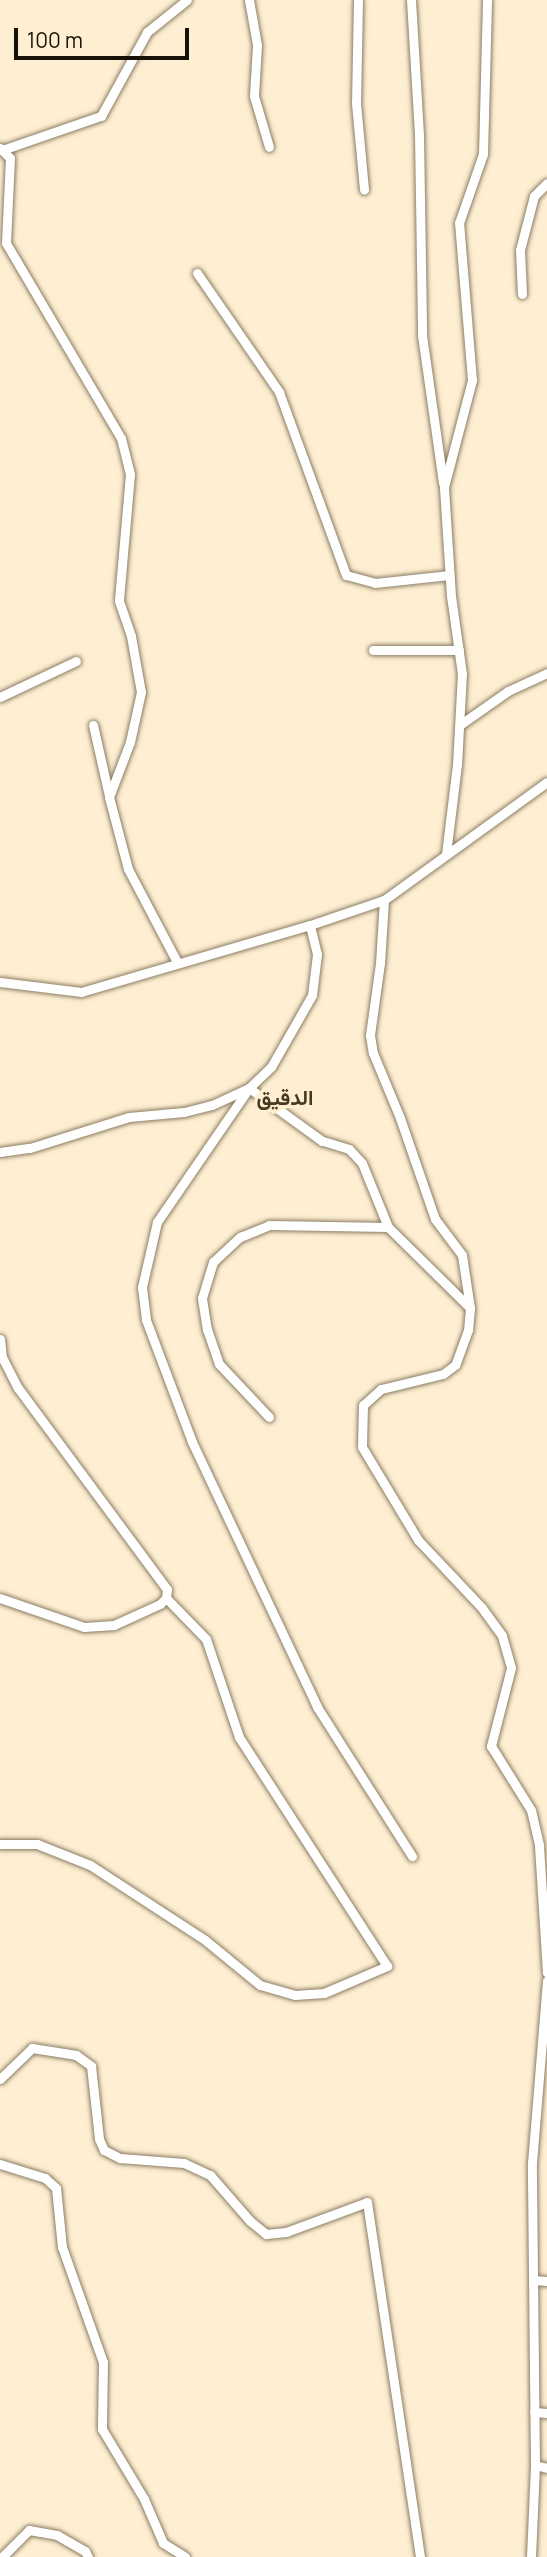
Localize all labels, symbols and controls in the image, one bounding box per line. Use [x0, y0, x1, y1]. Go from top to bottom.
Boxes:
scale bar [18, 14, 192, 58]
text: 100 m [27, 26, 83, 54]
district label: الدقيق [257, 1084, 313, 1110]

